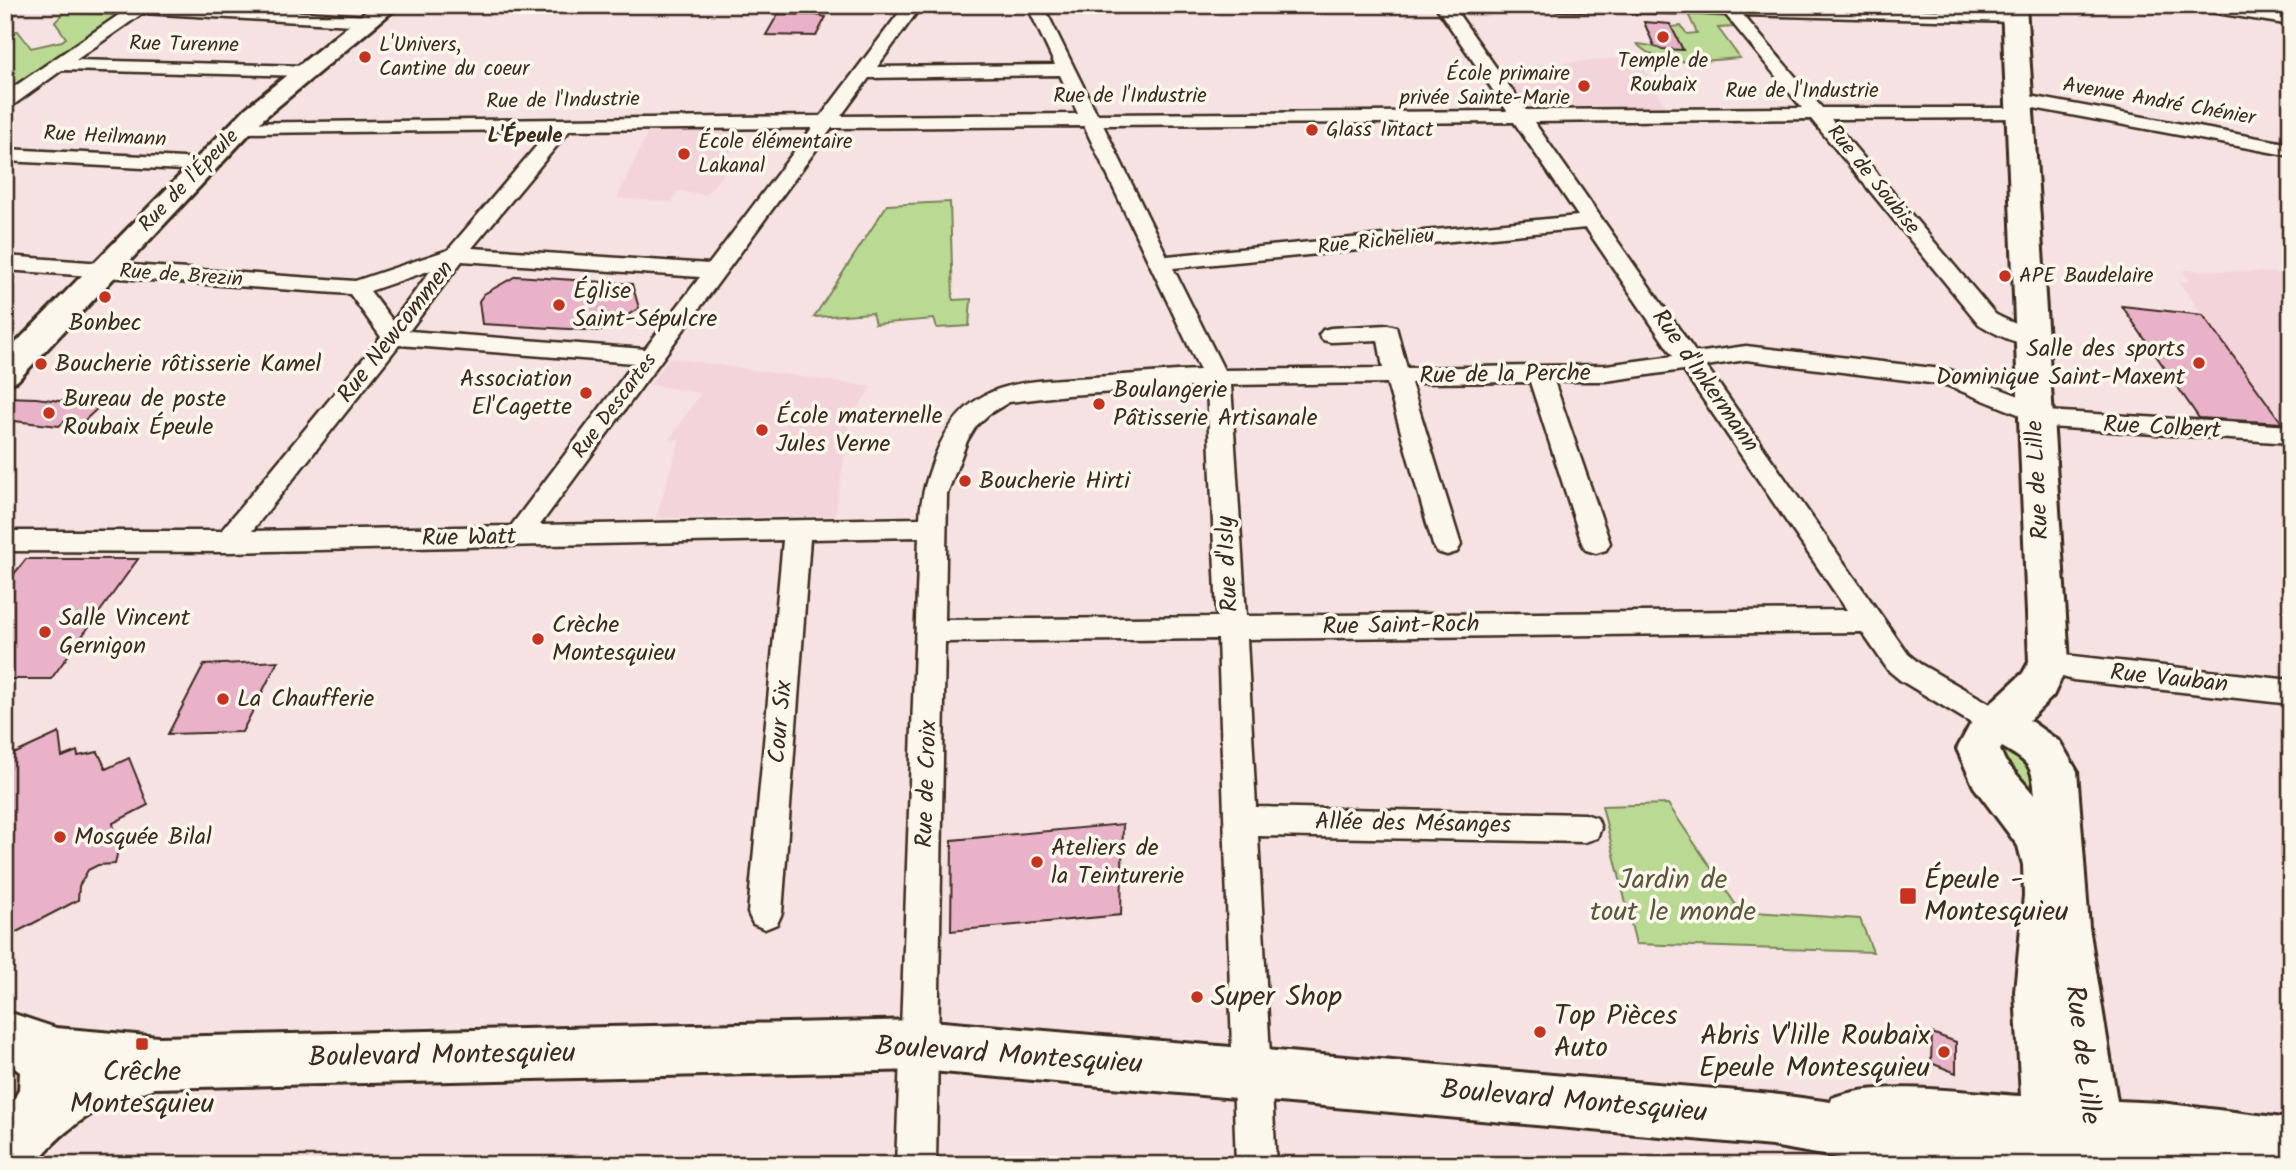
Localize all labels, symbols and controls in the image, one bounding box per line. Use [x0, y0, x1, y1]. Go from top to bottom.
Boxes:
street label: Rue Turenne [129, 28, 240, 62]
place label: L'Univers, Cantine du coeur [379, 29, 530, 86]
marker: Temple de Roubaix [1655, 29, 1671, 45]
place label: Temple de Roubaix [1618, 45, 1709, 102]
marker: L'Univers, Cantine du coeur [357, 49, 373, 65]
place label: École primaire privée Sainte-Marie [1399, 58, 1571, 115]
street label: Avenue André Chénier [2060, 69, 2259, 135]
street label: Rue de l'Industrie [1725, 75, 1879, 108]
marker: École primaire privée Sainte-Marie [1576, 78, 1592, 94]
street label: Rue de l'Industrie [1053, 80, 1207, 113]
street label: Rue de l'Industrie [486, 83, 641, 119]
place label: Glass Intact [1326, 114, 1434, 147]
street label: Rue Heilmann [43, 117, 167, 157]
street label: Rue de Soubise [1818, 118, 1928, 243]
district label: L'Épeule [487, 120, 563, 153]
street label: Rue de l'Épeule [131, 121, 248, 240]
marker: Glass Intact [1304, 122, 1320, 138]
place label: École élémentaire Lakanal [698, 126, 853, 183]
marker: École élémentaire Lakanal [676, 146, 692, 162]
street label: Rue Richelieu [1316, 219, 1436, 265]
street label: Rue Newcommen [328, 252, 464, 412]
street label: Rue de Brezin [118, 255, 244, 297]
place label: APE Baudelaire [2019, 260, 2154, 293]
marker: APE Baudelaire [1997, 268, 2013, 284]
place label: Église Saint-Sépulcre [573, 272, 718, 339]
marker: Bonbec [97, 289, 113, 305]
marker: Église Saint-Sépulcre [551, 297, 567, 313]
street label: Rue d'Inkermann [1641, 301, 1769, 461]
place label: Bonbec [68, 304, 142, 343]
place label: Salle des sports Dominique Saint-Maxent [1936, 330, 2186, 397]
place label: Boucherie rôtisserie Kamel [55, 345, 322, 384]
street label: Rue Descartes [564, 346, 666, 466]
street label: Rue de la Perche [1419, 354, 1591, 396]
marker: Salle des sports Dominique Saint-Maxent [2191, 355, 2207, 371]
marker: Boucherie rôtisserie Kamel [33, 356, 49, 372]
place label: Association El'Cagette [460, 360, 572, 427]
place label: Boulangerie Pâtisserie Artisanale [1113, 371, 1318, 438]
place label: Bureau de poste Roubaix Épeule [63, 380, 226, 447]
marker: Association El'Cagette [578, 385, 594, 401]
marker: Boulangerie Pâtisserie Artisanale [1091, 396, 1107, 412]
place label: École maternelle Jules Verne [776, 397, 943, 464]
marker: Bureau de poste Roubaix Épeule [41, 405, 57, 421]
street label: Rue Colbert [2102, 405, 2223, 451]
street label: Rue de Lille [2015, 419, 2061, 541]
marker: École maternelle Jules Verne [754, 422, 770, 438]
place label: Boucherie Hirti [979, 462, 1131, 501]
marker: Boucherie Hirti [957, 473, 973, 489]
street label: Rue d'Isly [1206, 514, 1250, 613]
street label: Rue Watt [421, 518, 517, 558]
place label: Salle Vincent Gernigon [59, 599, 191, 666]
street label: Rue Saint-Roch [1322, 605, 1480, 647]
place label: Crèche Montesquieu [552, 606, 676, 673]
marker: Salle Vincent Gernigon [37, 624, 53, 640]
marker: Crèche Montesquieu [530, 631, 546, 647]
street label: Rue Vauban [2108, 653, 2230, 705]
street label: Cour Six [758, 678, 804, 765]
place label: La Chaufferie [237, 680, 375, 719]
marker: La Chaufferie [215, 691, 231, 707]
street label: Rue de Croix [905, 719, 949, 848]
street label: Allée des Mésanges [1315, 803, 1511, 845]
place label: Mosquée Bilal [74, 818, 212, 857]
marker: Mosquée Bilal [52, 829, 68, 845]
place label: Ateliers de la Teinturerie [1051, 829, 1184, 896]
marker: Ateliers de la Teinturerie [1029, 854, 1045, 870]
park label: Jardin de tout le monde [1590, 858, 1756, 935]
place label: Épeule - Montesquieu [1924, 858, 2069, 935]
marker: Épeule - Montesquieu [1898, 886, 1918, 906]
place label: Super Shop [1211, 975, 1342, 1020]
street label: Rue de Lille [2051, 983, 2113, 1127]
marker: Super Shop [1189, 989, 1205, 1005]
place label: Top Pièces Auto [1554, 994, 1677, 1071]
place label: Abris V'lille Roubaix Epeule Montesquieu [1699, 1014, 1931, 1091]
street label: Boulevard Montesquieu [874, 1024, 1144, 1088]
marker: Top Pièces Auto [1532, 1024, 1548, 1040]
street label: Boulevard Montesquieu [308, 1031, 576, 1081]
marker: Crêche Montesquieu [134, 1036, 150, 1052]
marker: Abris V'lille Roubaix Epeule Montesquieu [1936, 1044, 1952, 1060]
place label: Crêche Montesquieu [70, 1050, 214, 1127]
street label: Boulevard Montesquieu [1439, 1068, 1709, 1136]

